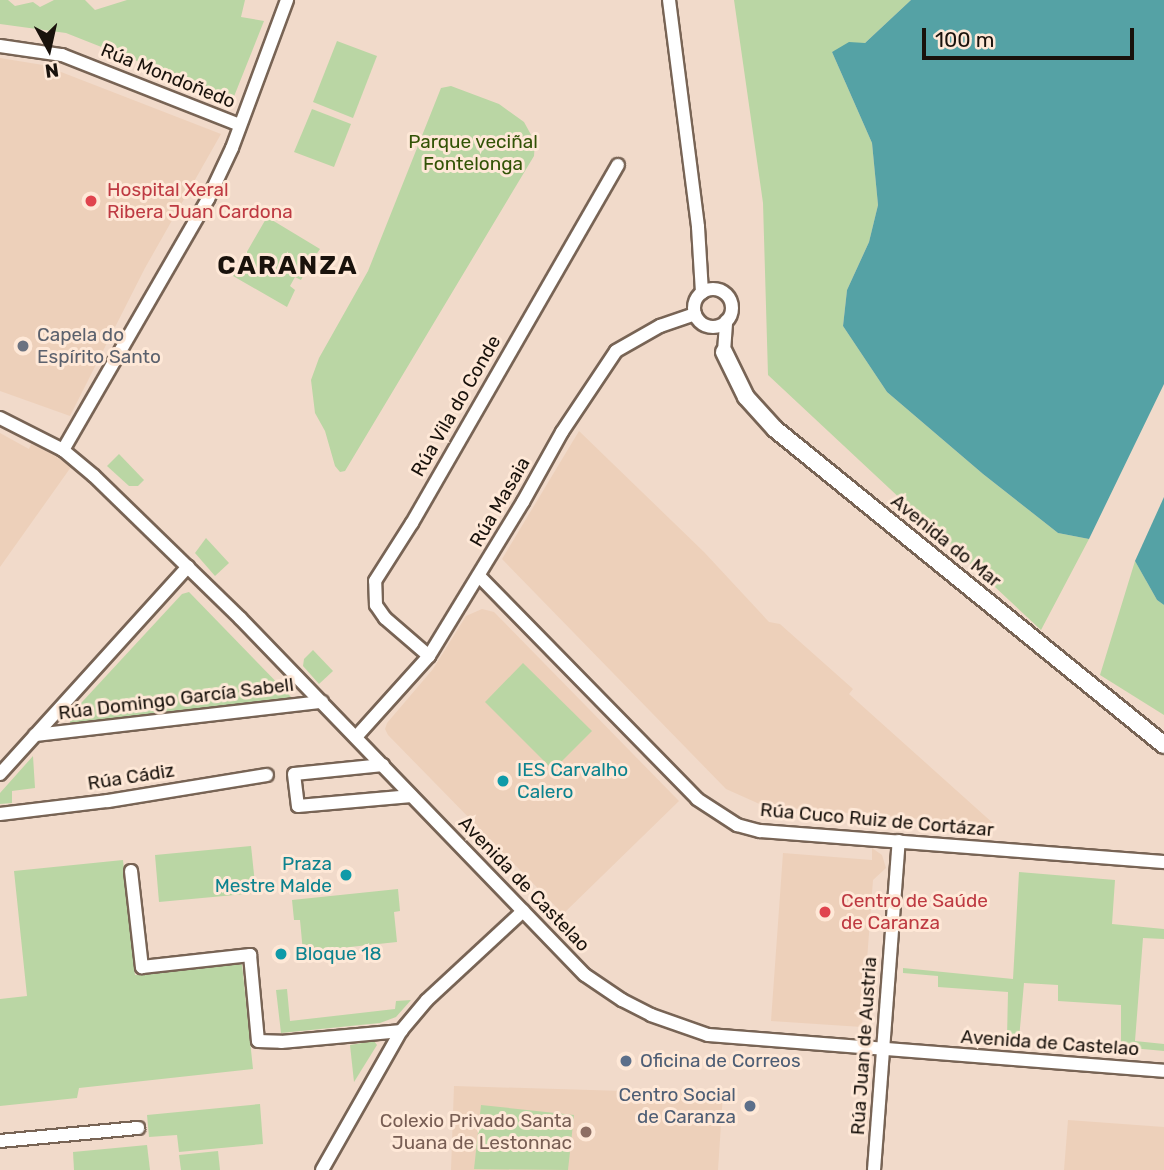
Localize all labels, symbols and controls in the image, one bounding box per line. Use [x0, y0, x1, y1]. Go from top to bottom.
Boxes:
north arrow [14, 14, 84, 84]
scale bar [926, 14, 1138, 58]
text: 100 m [935, 27, 994, 52]
street label: Rúa Mondoñedo [97, 39, 239, 113]
text: N [44, 58, 60, 83]
park label: Parque veciñal Fontelonga [408, 131, 538, 175]
place label: Hospital Xeral Ribera Juan Cardona [107, 179, 293, 223]
marker: Hospital Xeral Ribera Juan Cardona [81, 191, 101, 211]
district label: CARANZA [218, 250, 358, 282]
place label: Capela do Espírito Santo [37, 324, 161, 368]
street label: Rúa Vila do Conde [406, 331, 506, 481]
marker: Capela do Espírito Santo [15, 338, 31, 354]
street label: Rúa Masaia [465, 453, 535, 551]
street label: Avenida do Mar [886, 490, 1006, 592]
street label: Rúa Domingo García Sabell [57, 673, 295, 725]
street label: Rúa Cádiz [86, 759, 176, 795]
place label: IES Carvalho Calero [517, 759, 628, 803]
marker: IES Carvalho Calero [495, 773, 511, 789]
street label: Rúa Cuco Ruiz de Cortázar [759, 798, 995, 842]
street label: Avenida de Castelao [454, 812, 594, 956]
place label: Praza Mestre Malde [215, 853, 332, 897]
marker: Praza Mestre Malde [338, 867, 354, 883]
place label: Centro de Saúde de Caranza [841, 890, 988, 934]
marker: Centro de Saúde de Caranza [815, 902, 835, 922]
place label: Bloque 18 [295, 943, 381, 965]
marker: Bloque 18 [273, 946, 289, 962]
street label: Rúa Juan de Austria [846, 956, 882, 1136]
street label: Avenida de Castelao [960, 1025, 1140, 1061]
place label: Oficina de Correos [640, 1050, 801, 1072]
marker: Oficina de Correos [618, 1053, 634, 1069]
place label: Centro Social de Caranza [618, 1084, 736, 1128]
marker: Centro Social de Caranza [742, 1098, 758, 1114]
place label: Colexio Privado Santa Juana de Lestonnac [380, 1110, 572, 1154]
marker: Colexio Privado Santa Juana de Lestonnac [578, 1124, 594, 1140]

